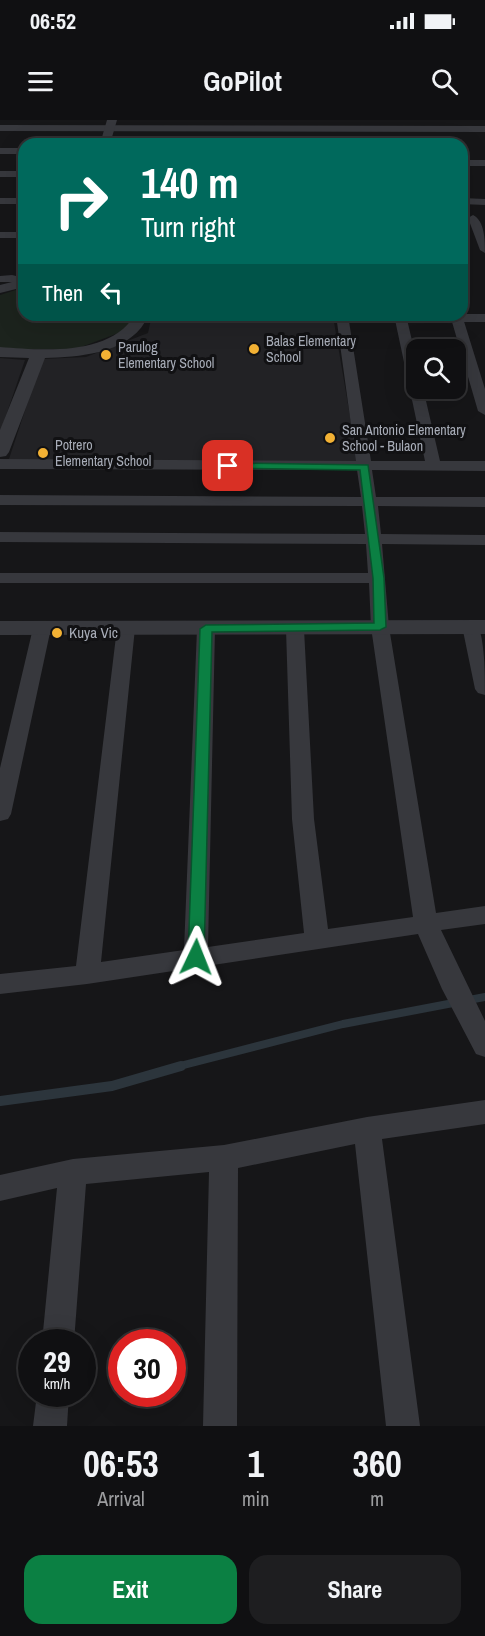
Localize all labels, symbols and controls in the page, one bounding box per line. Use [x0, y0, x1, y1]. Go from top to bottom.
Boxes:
text: 06:52 [30, 6, 76, 36]
text: GoPilot [203, 63, 282, 99]
icon: menu [24, 65, 57, 98]
icon: search [428, 65, 461, 98]
text: 140 m [141, 155, 239, 211]
icon: right [42, 162, 120, 240]
text: Turn right [141, 209, 235, 245]
icon: left [95, 276, 128, 309]
text: Then [42, 278, 83, 308]
place label: Balas Elementary School [266, 332, 356, 366]
place label: Parulog Elementary School [118, 338, 214, 372]
map controls [406, 339, 466, 399]
button: search [406, 339, 466, 399]
marker: Balas Elementary School [247, 342, 261, 356]
marker: Parulog Elementary School [99, 348, 113, 362]
place label: San Antonio Elementary School - Bulaon [342, 421, 466, 455]
marker: San Antonio Elementary School - Bulaon [323, 431, 337, 445]
place label: Potrero Elementary School [55, 436, 151, 470]
pin [202, 440, 253, 491]
marker: Potrero Elementary School [36, 446, 50, 460]
icon: arrive [211, 449, 244, 482]
place label: Kuya Vic [69, 622, 118, 643]
marker: Kuya Vic [50, 626, 64, 640]
position arrow [164, 925, 228, 989]
speed limit sign: 30 [108, 1329, 186, 1407]
text: 29 [43, 1341, 71, 1381]
text: km/h [44, 1373, 70, 1394]
text: 06:53 [83, 1440, 159, 1488]
text: 1 [247, 1440, 264, 1488]
text: 360 [353, 1440, 402, 1488]
text: Arrival [97, 1485, 145, 1512]
text: min [242, 1485, 269, 1512]
text: m [370, 1485, 384, 1512]
button: Exit [24, 1555, 237, 1624]
button: Share [249, 1555, 461, 1624]

